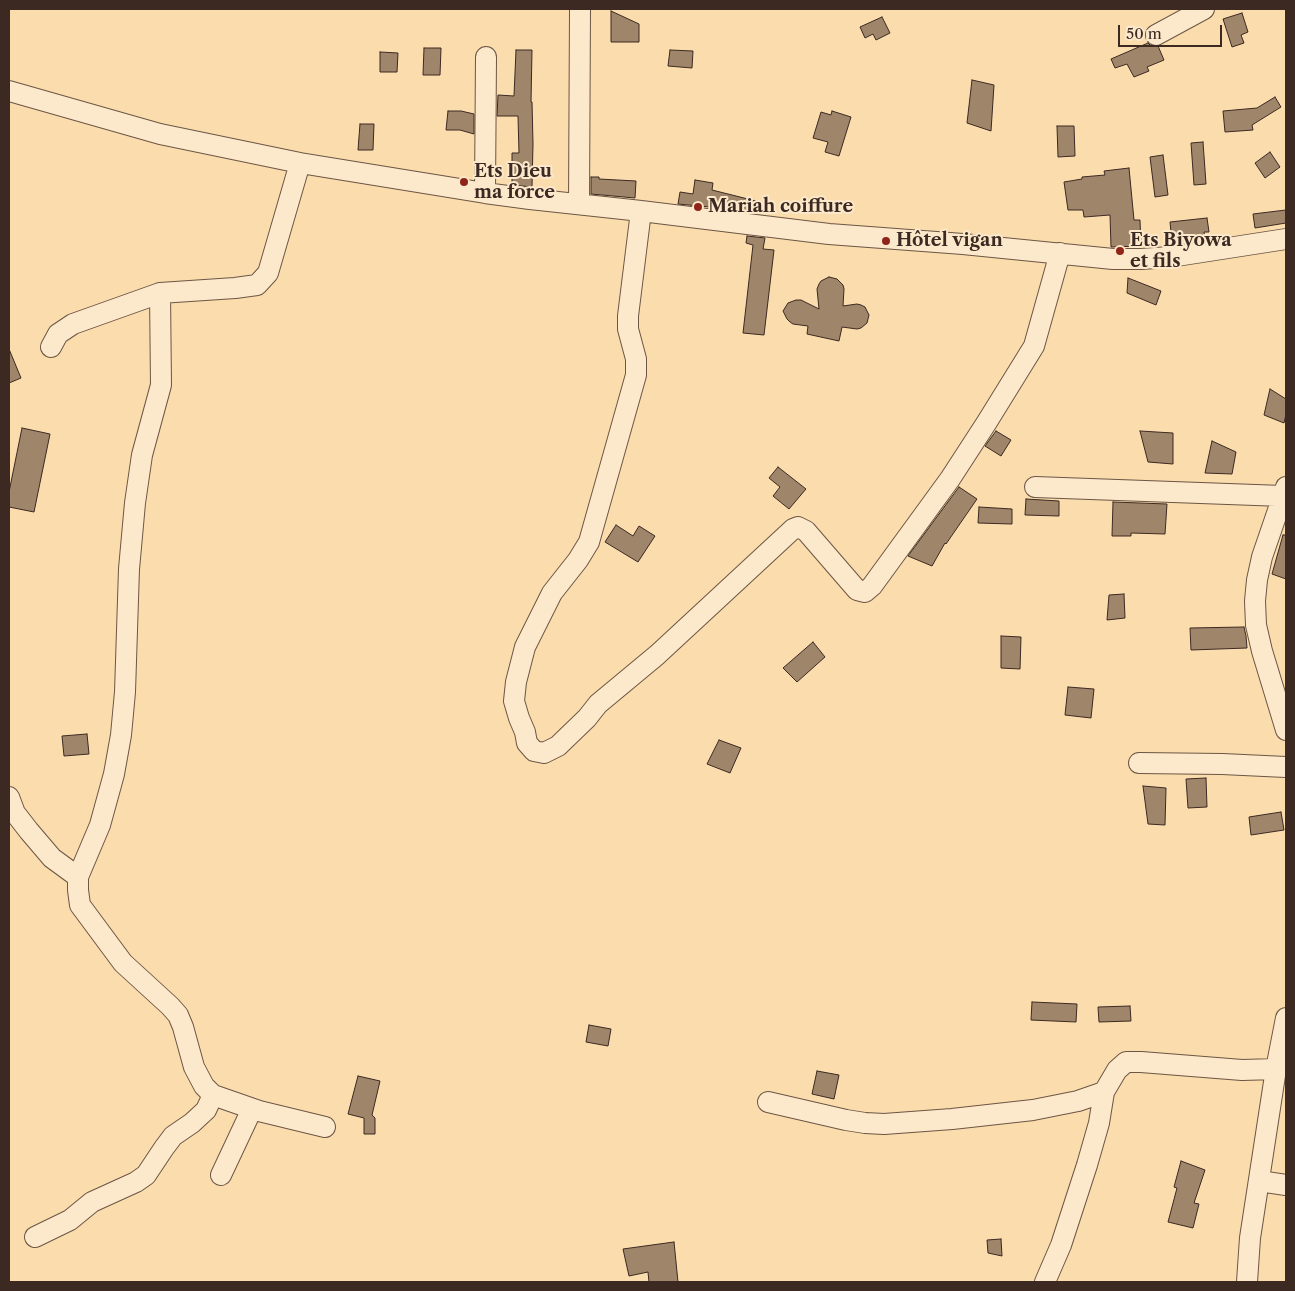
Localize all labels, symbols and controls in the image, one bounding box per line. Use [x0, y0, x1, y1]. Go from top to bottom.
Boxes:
scale bar [1120, 15, 1224, 47]
text: 50 m [1126, 24, 1162, 43]
place label: Ets Dieu ma force [474, 161, 555, 203]
marker: Ets Dieu ma force [458, 176, 470, 188]
place label: Mariah coiffure [708, 196, 853, 218]
marker: Mariah coiffure [692, 201, 704, 213]
place label: Hôtel vigan [896, 230, 1003, 252]
place label: Ets Biyowa et fils [1130, 230, 1232, 272]
marker: Hôtel vigan [880, 235, 892, 247]
marker: Ets Biyowa et fils [1114, 245, 1126, 257]

